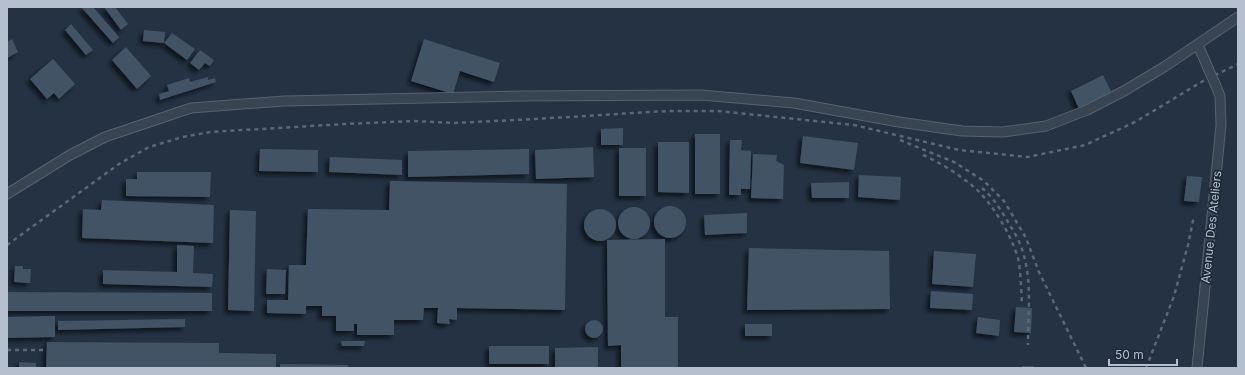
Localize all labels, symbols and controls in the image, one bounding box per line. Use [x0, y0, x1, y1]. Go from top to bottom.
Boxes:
street label: Avenue Des Ateliers [1198, 170, 1224, 284]
scale bar [1109, 341, 1177, 367]
text: 50 m [1115, 347, 1144, 362]

